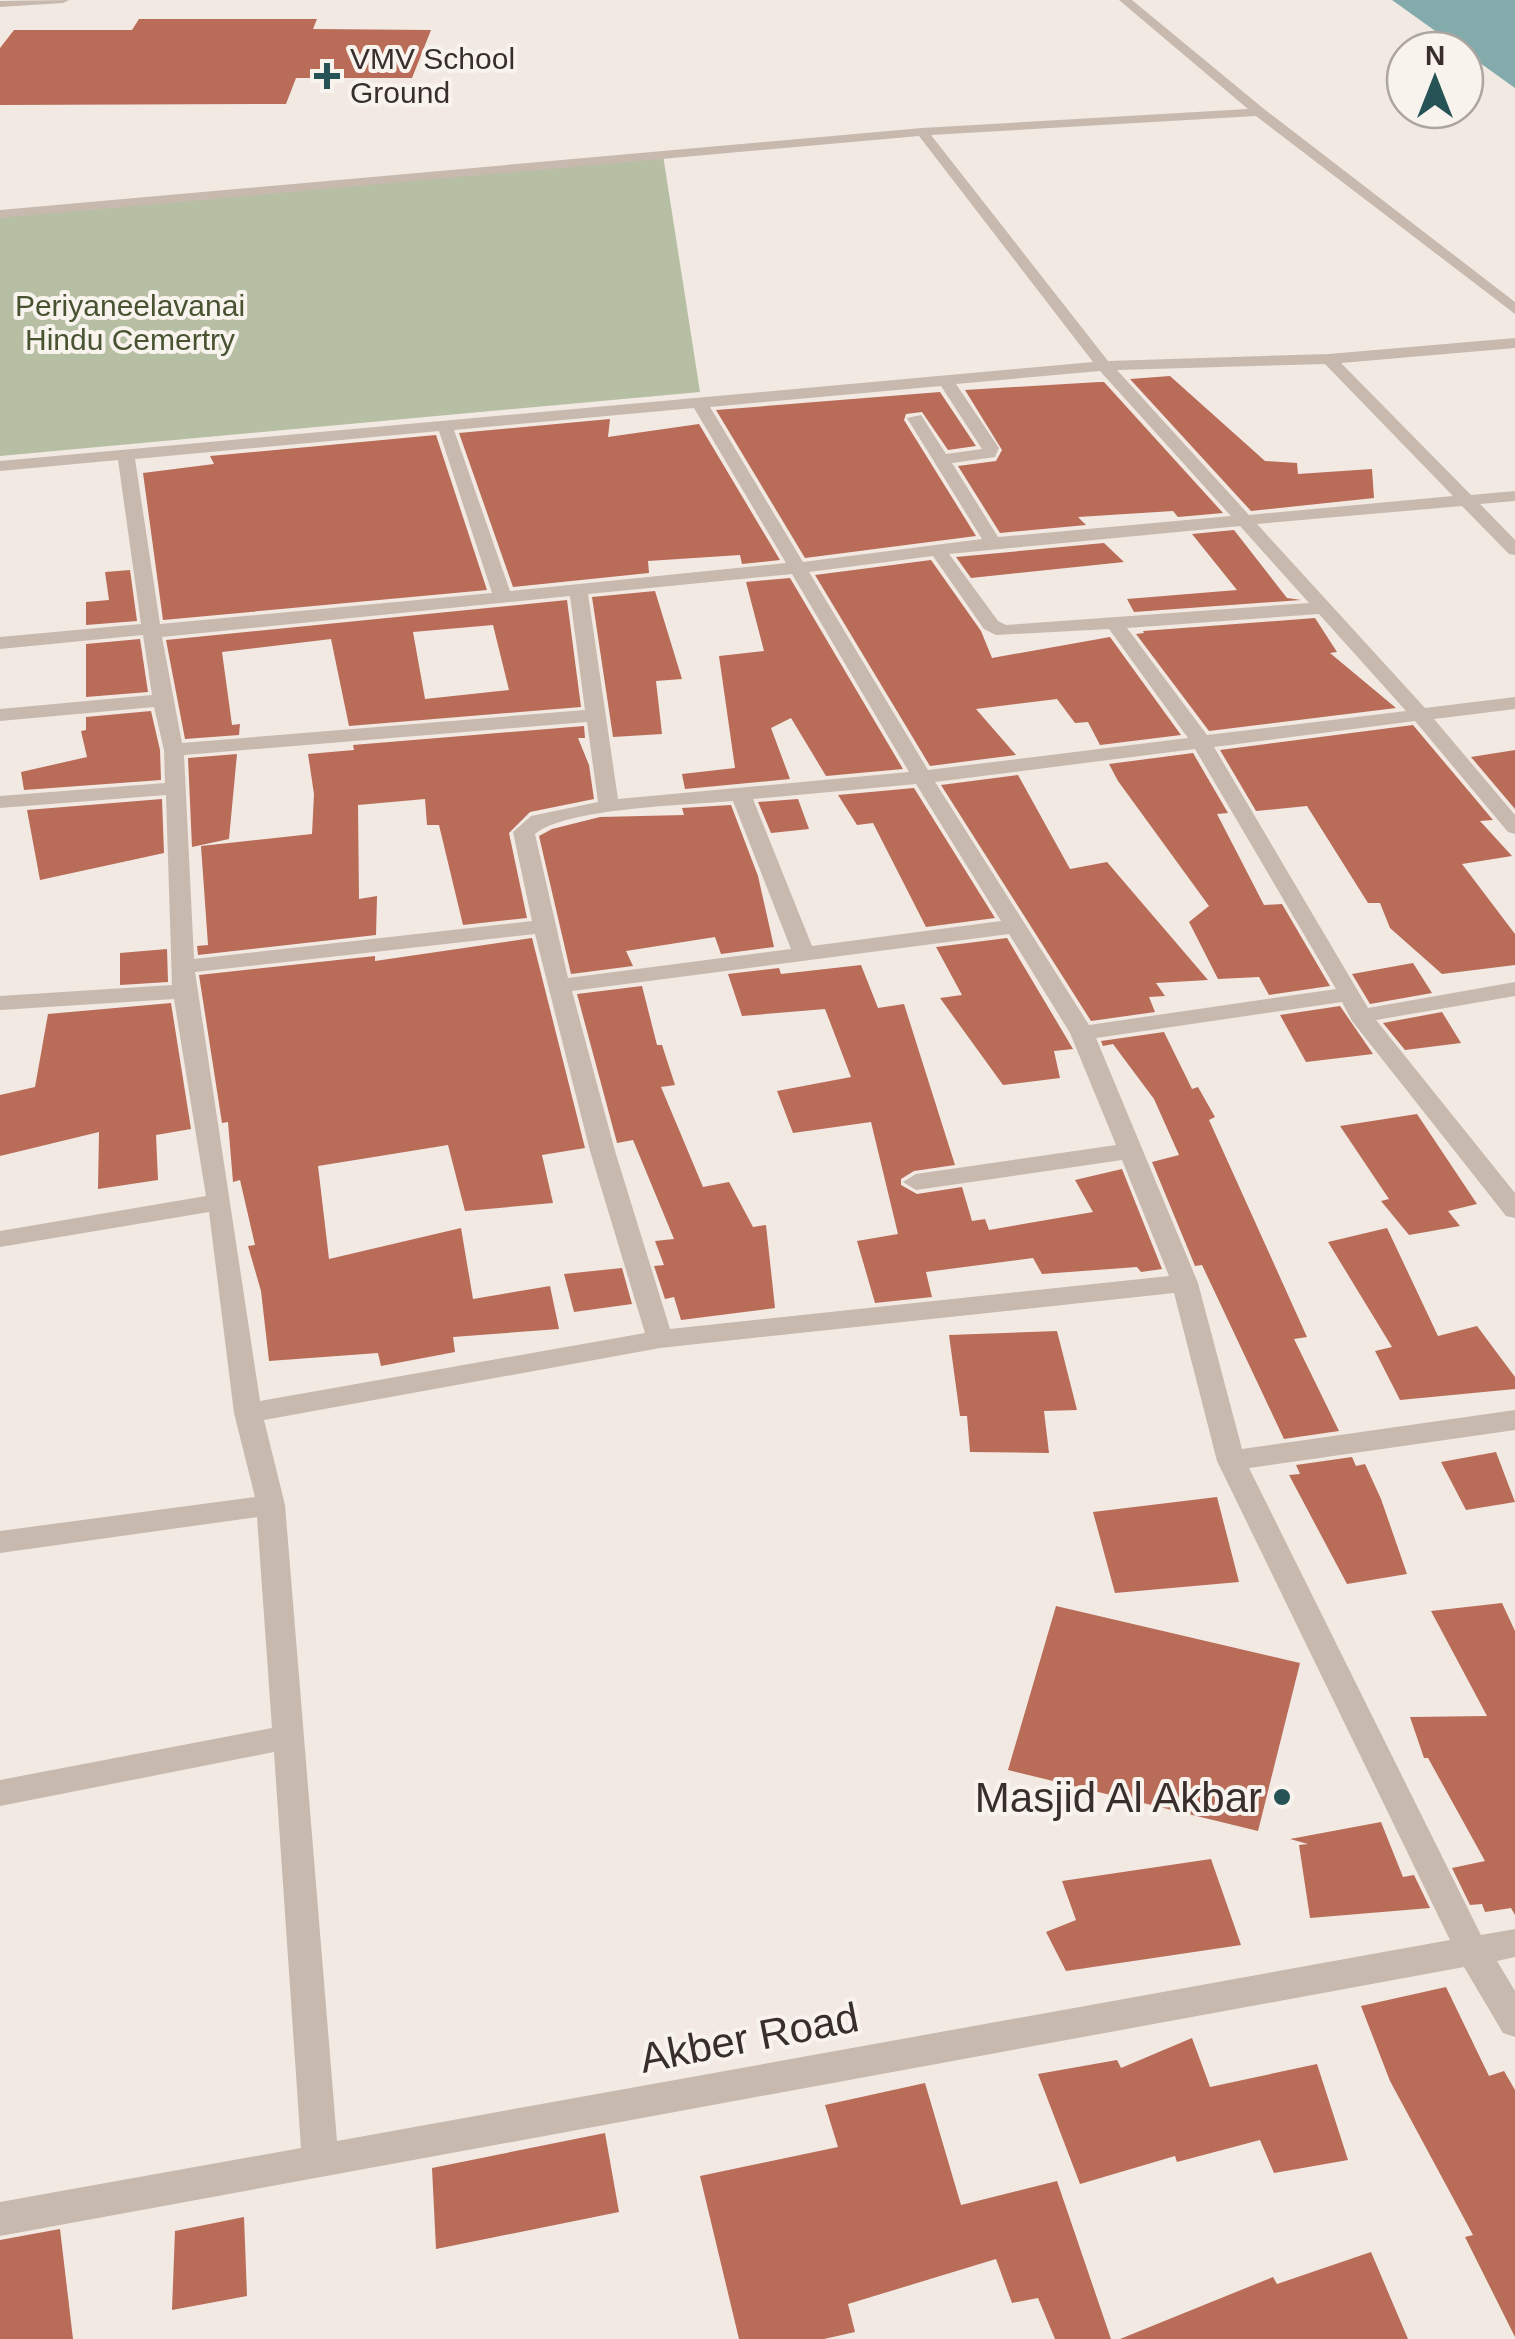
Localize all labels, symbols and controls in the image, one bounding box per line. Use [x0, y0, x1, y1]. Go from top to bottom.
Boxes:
north arrow [1385, 30, 1485, 130]
text: N [1425, 40, 1445, 71]
place label: VMV School Ground [350, 42, 515, 109]
marker: VMV School Ground [314, 63, 340, 89]
park label: Periyaneelavanai Hindu Cemertry [15, 289, 245, 356]
place label: Masjid Al Akbar [975, 1774, 1262, 1821]
marker: Masjid Al Akbar [1271, 1786, 1293, 1808]
street label: Akber Road [636, 1993, 862, 2082]

